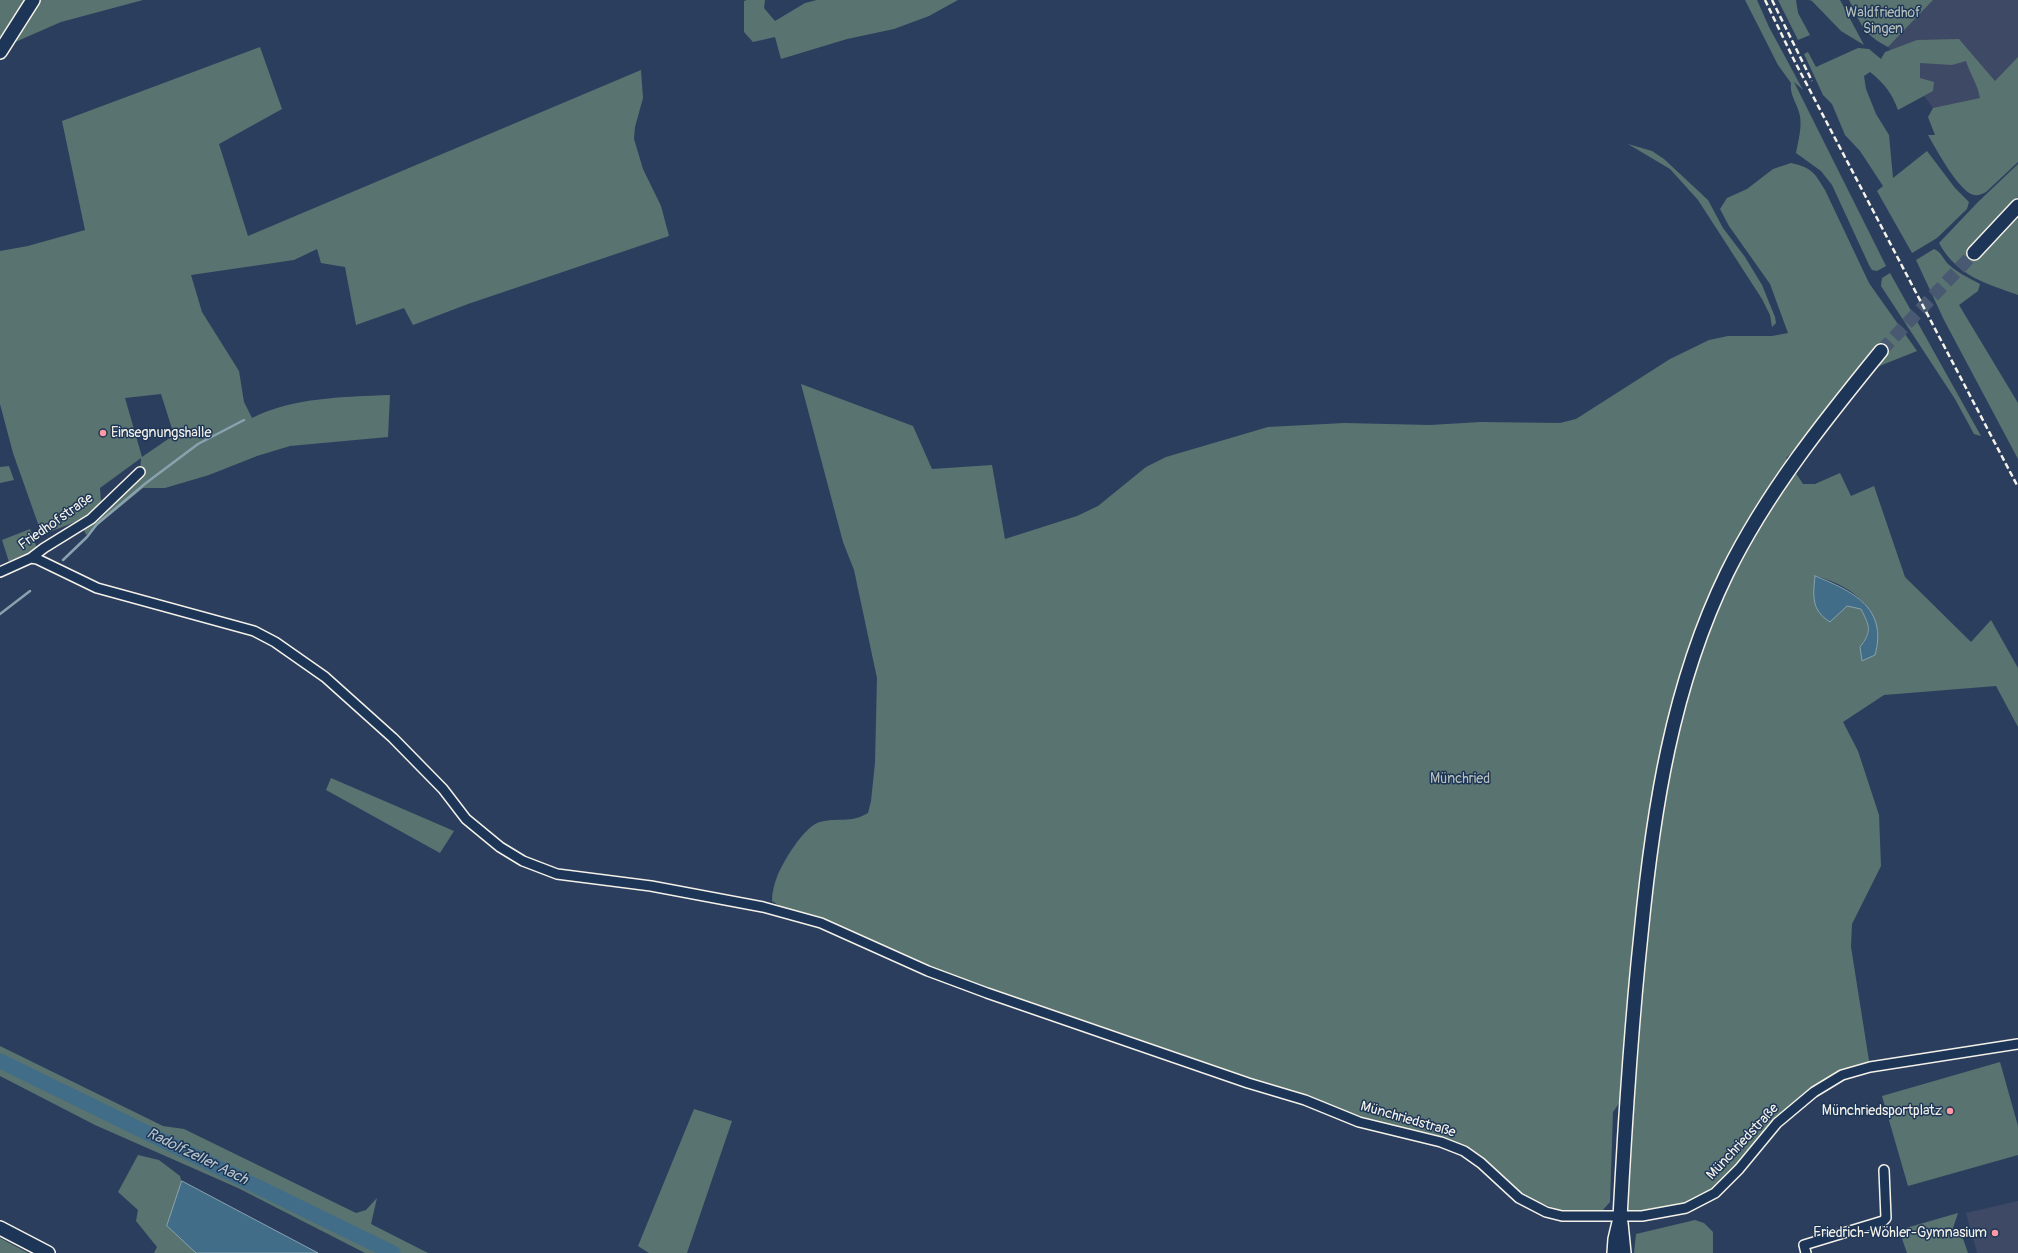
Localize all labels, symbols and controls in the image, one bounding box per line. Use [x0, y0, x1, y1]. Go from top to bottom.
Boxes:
park label: Waldfriedhof Singen [1845, 5, 1921, 38]
place label: Einsegnungshalle [111, 425, 211, 441]
marker: Einsegnungshalle [98, 428, 108, 438]
street label: Friedhofstraße [15, 490, 97, 554]
park label: Münchried [1430, 771, 1490, 787]
street label: Münchriedstraße [1359, 1098, 1457, 1142]
street label: Münchriedstraße [1703, 1100, 1783, 1184]
place label: Münchriedsportplatz [1822, 1103, 1942, 1119]
marker: Münchriedsportplatz [1945, 1106, 1955, 1116]
water label: Radolfzeller Aach [144, 1125, 250, 1189]
place label: Friedrich-Wöhler-Gymnasium [1813, 1225, 1987, 1241]
marker: Friedrich-Wöhler-Gymnasium [1990, 1228, 2000, 1238]

